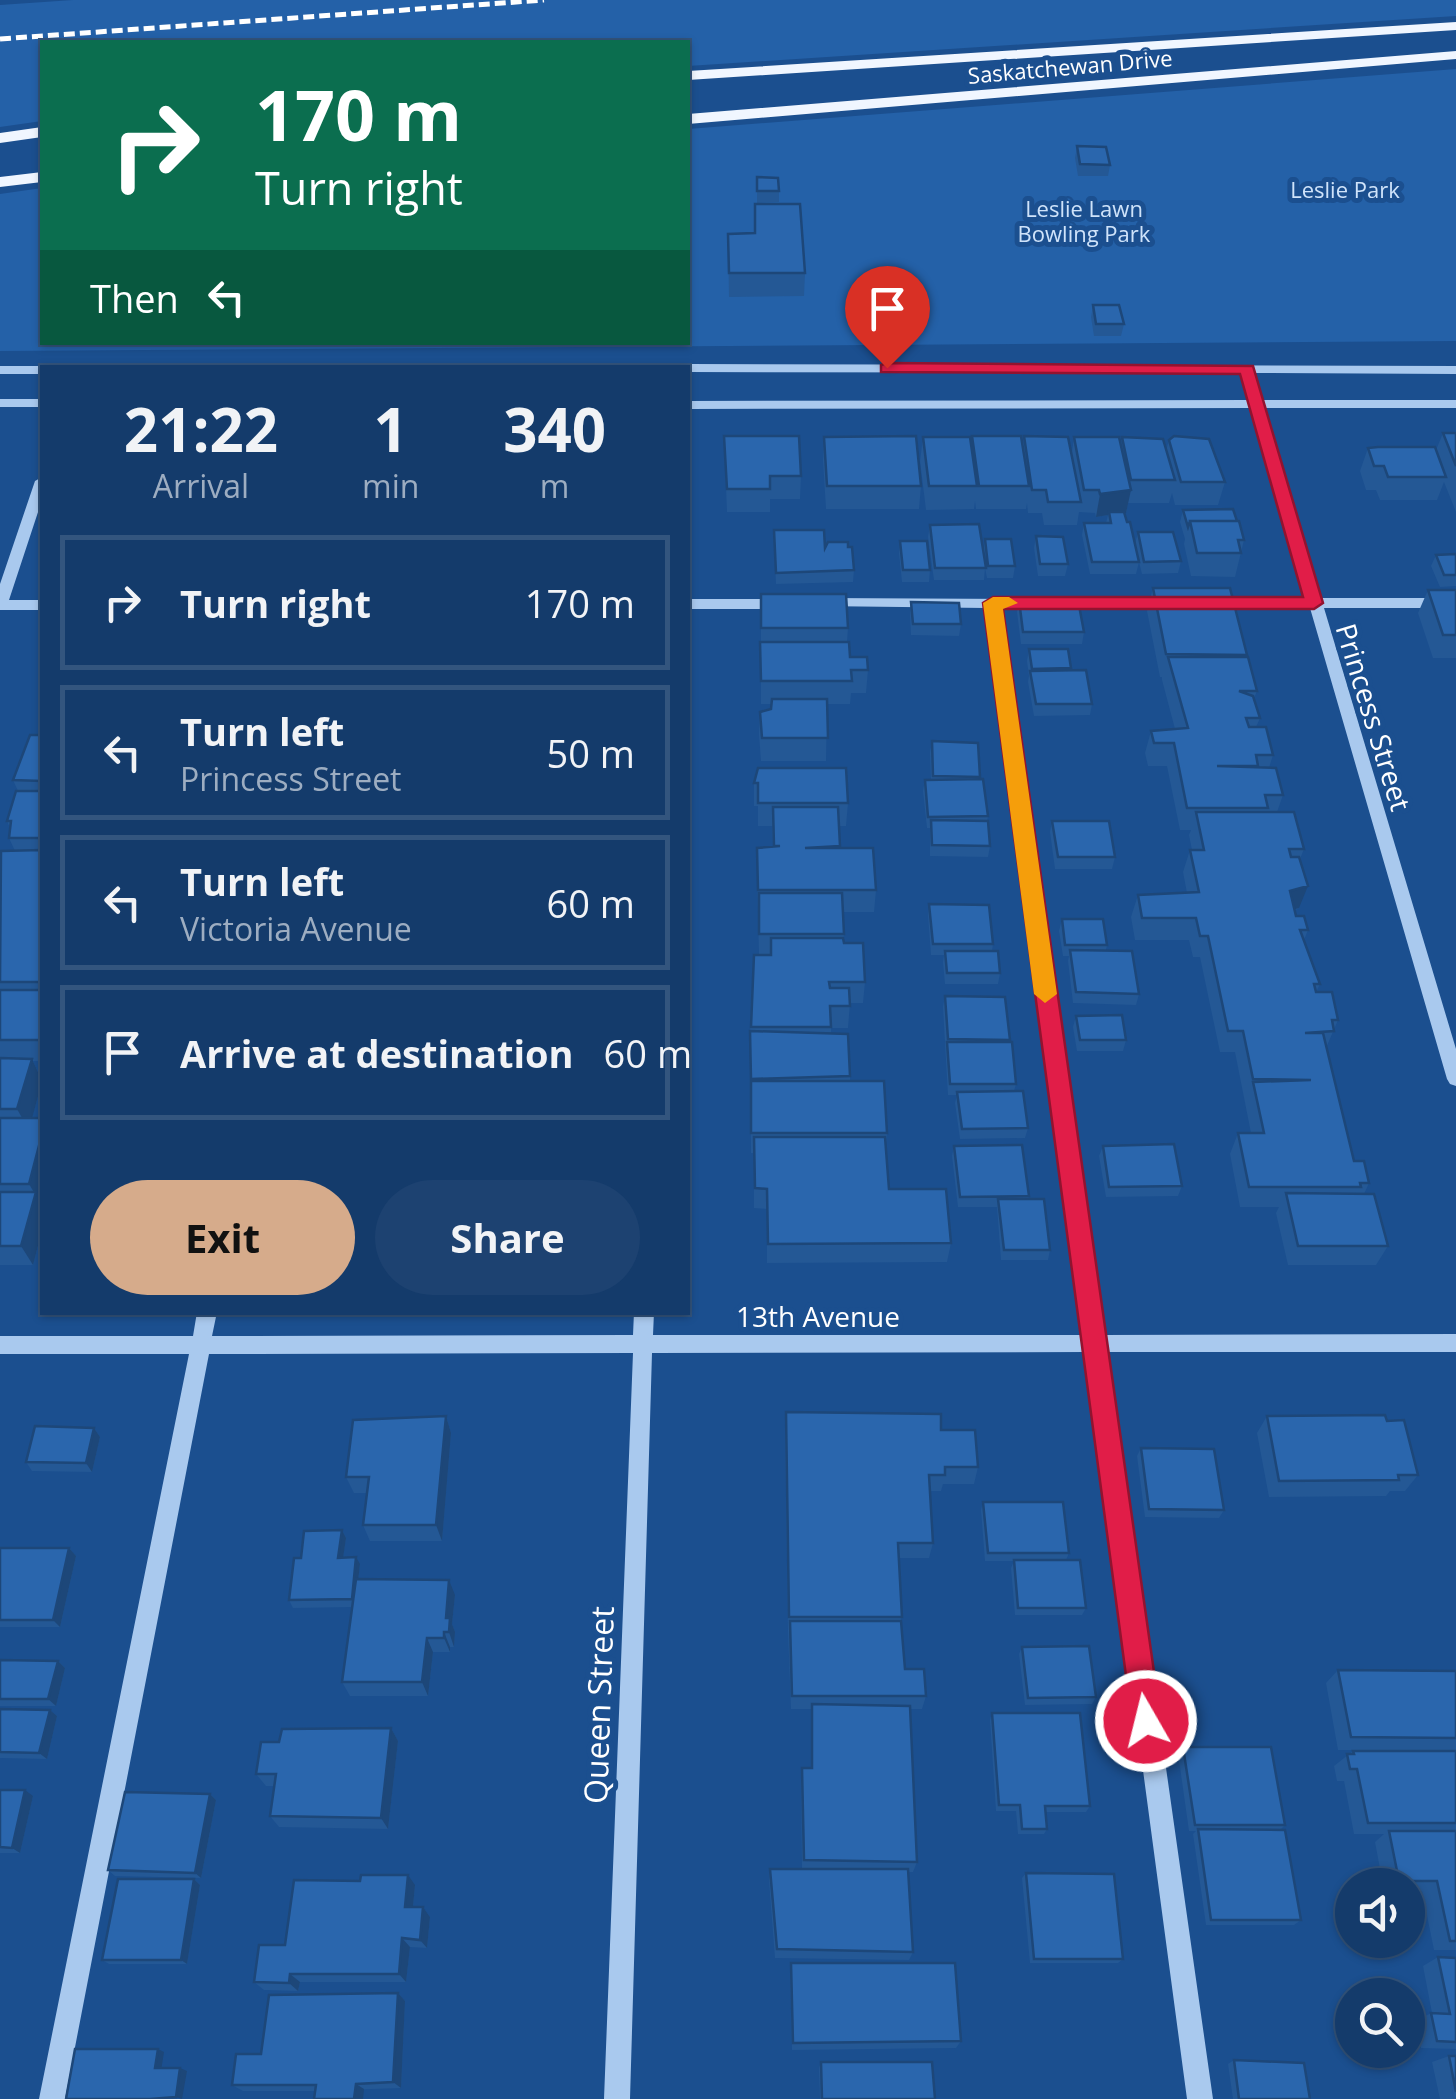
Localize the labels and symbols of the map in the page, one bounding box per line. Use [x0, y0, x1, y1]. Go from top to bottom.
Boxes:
street label: Saskatchewan Drive [967, 42, 1173, 90]
park label: Leslie Park [1290, 174, 1400, 204]
park label: Leslie Lawn Bowling Park [1018, 193, 1151, 248]
pin [845, 266, 930, 369]
street label: Princess Street [1327, 619, 1421, 815]
street label: 13th Avenue [736, 1297, 900, 1335]
street label: Queen Street [573, 1605, 623, 1805]
position arrow [1094, 1669, 1198, 1773]

